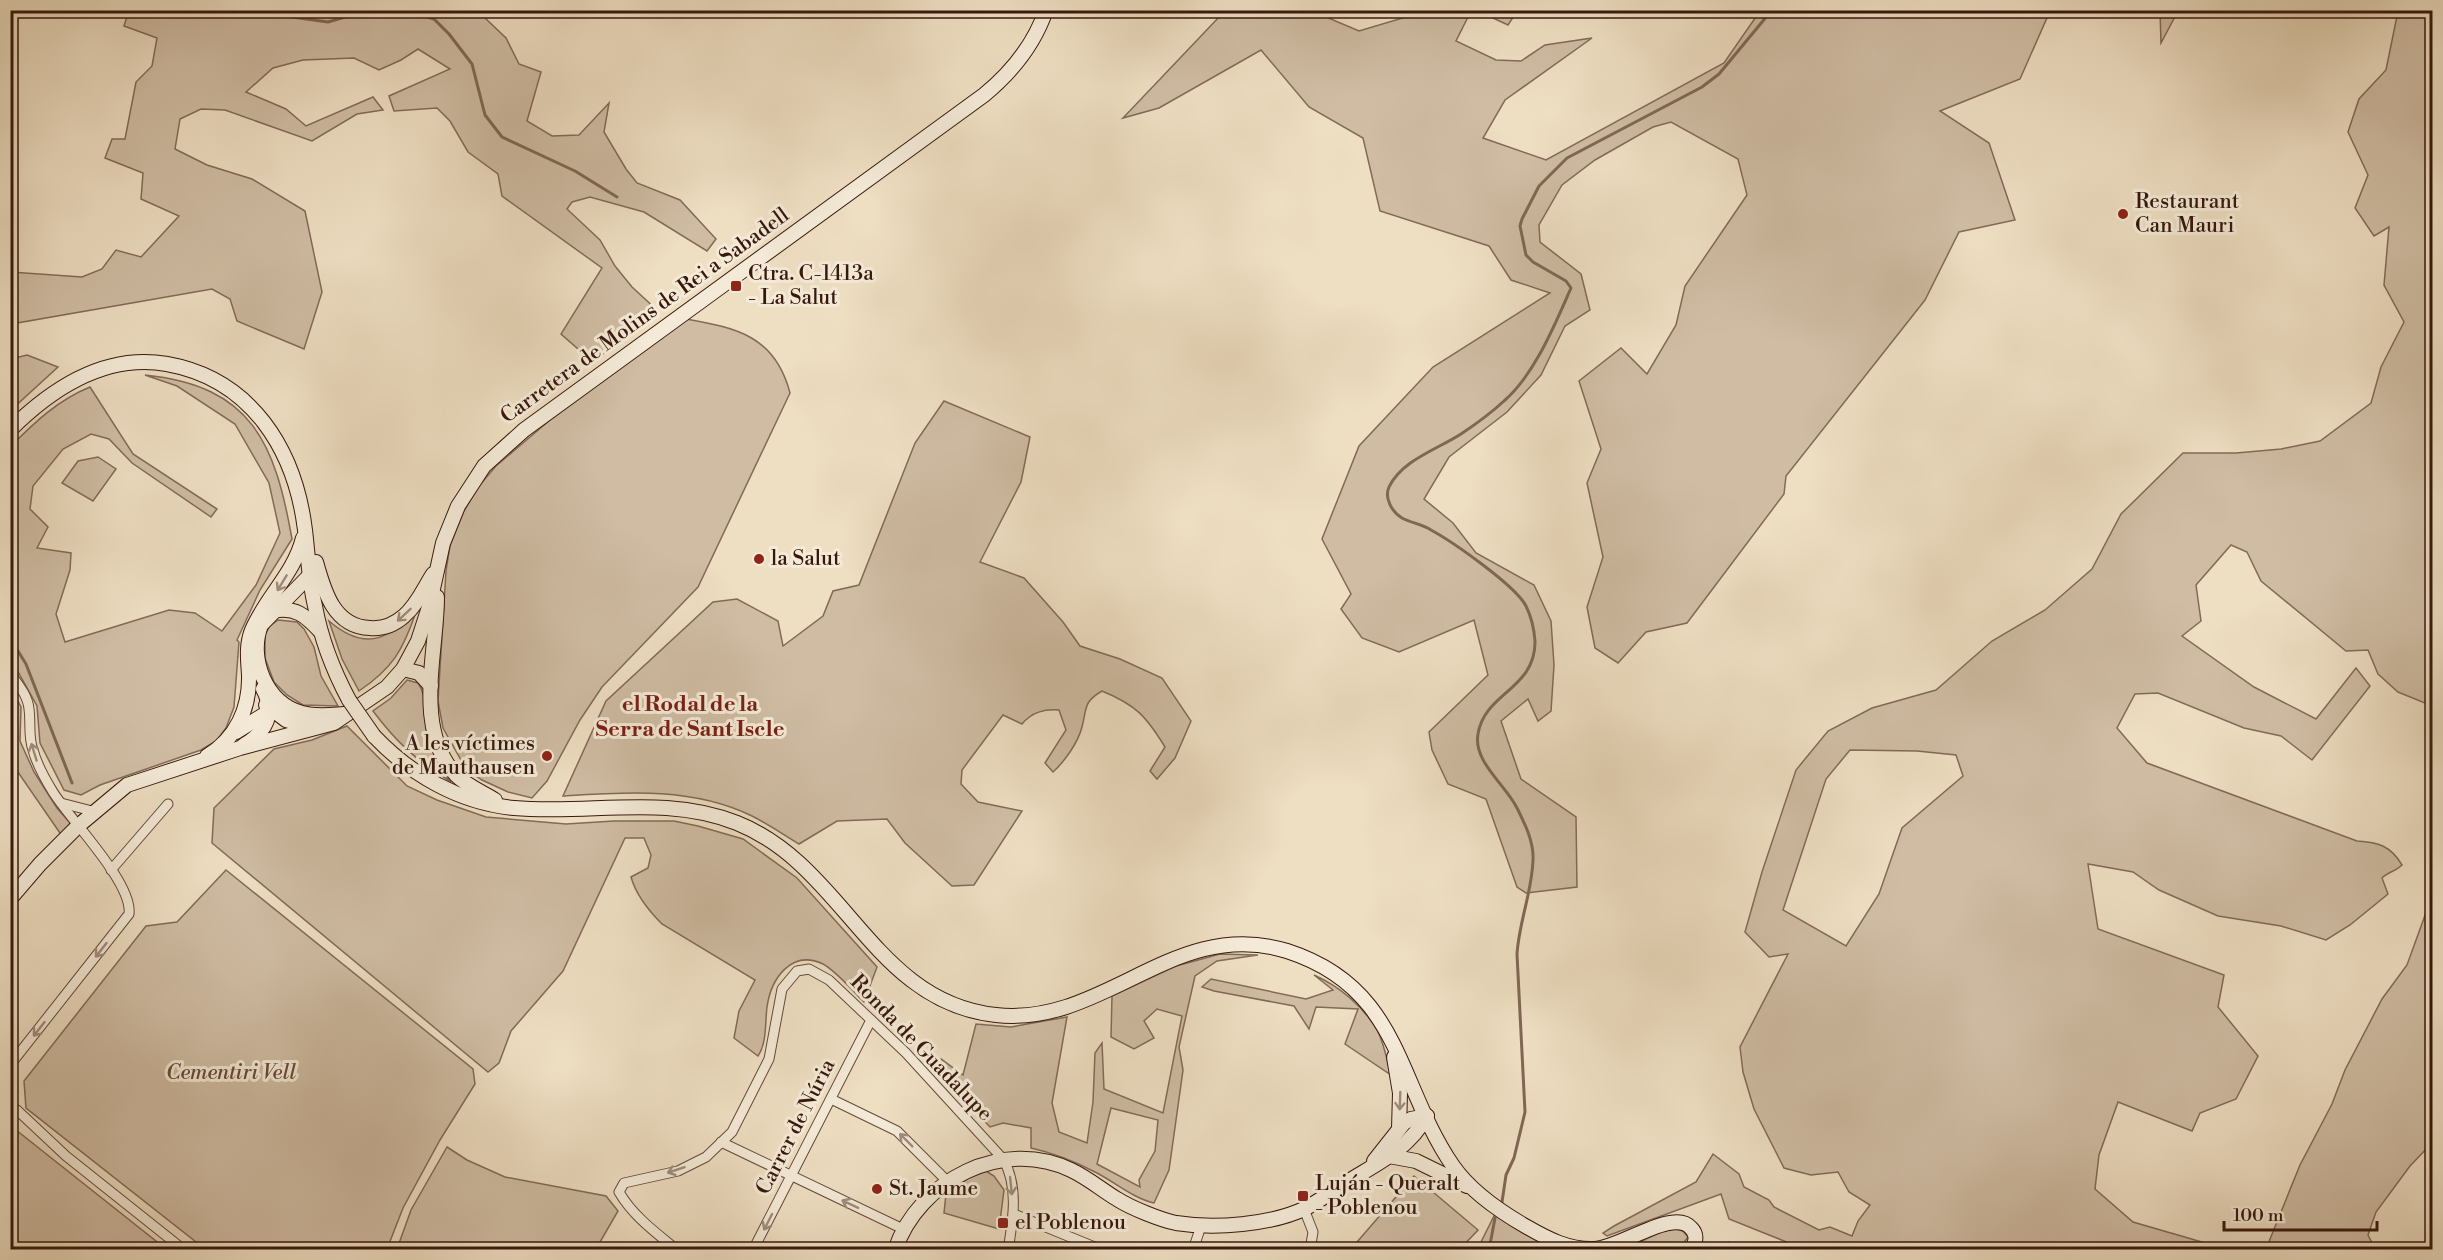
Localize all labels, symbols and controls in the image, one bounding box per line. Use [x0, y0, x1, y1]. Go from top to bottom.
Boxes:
place label: Restaurant Can Mauri [2135, 189, 2240, 239]
street label: Carretera de Molins de Rei a Sabadell [496, 202, 794, 430]
marker: Restaurant Can Mauri [2116, 207, 2130, 221]
place label: Ctra. C-1413a - La Salut [748, 261, 874, 311]
marker: Ctra. C-1413a - La Salut [729, 279, 743, 293]
place label: la Salut [771, 546, 841, 572]
marker: la Salut [752, 552, 766, 566]
one-way arrow [275, 574, 287, 591]
one-way arrow [397, 608, 412, 622]
district label: el Rodal de la Serra de Sant Iscle [596, 691, 785, 743]
place label: A les víctimes de Mauthausen [392, 731, 535, 781]
one-way arrow [28, 743, 39, 762]
marker: A les víctimes de Mauthausen [540, 749, 554, 763]
one-way arrow [94, 941, 107, 957]
street label: Ronda de Guadalupe [844, 969, 998, 1127]
one-way arrow [32, 1021, 45, 1037]
street label: Carrer de Núria [751, 1055, 842, 1199]
park label: Cementiri Vell [166, 1060, 296, 1086]
one-way arrow [1394, 1090, 1405, 1110]
one-way arrow [898, 1132, 913, 1147]
one-way arrow [667, 1166, 686, 1177]
place label: Luján - Queralt - Poblenou [1315, 1171, 1461, 1221]
one-way arrow [1006, 1175, 1017, 1195]
place label: St. Jaume [889, 1176, 978, 1202]
marker: St. Jaume [870, 1182, 884, 1196]
marker: Luján - Queralt - Poblenou [1296, 1189, 1310, 1203]
scale bar [2224, 1194, 2377, 1232]
one-way arrow [842, 1198, 860, 1210]
text: 100 m [2233, 1204, 2284, 1227]
place label: el Poblenou [1015, 1210, 1126, 1236]
one-way arrow [762, 1212, 773, 1230]
marker: el Poblenou [996, 1216, 1010, 1230]

